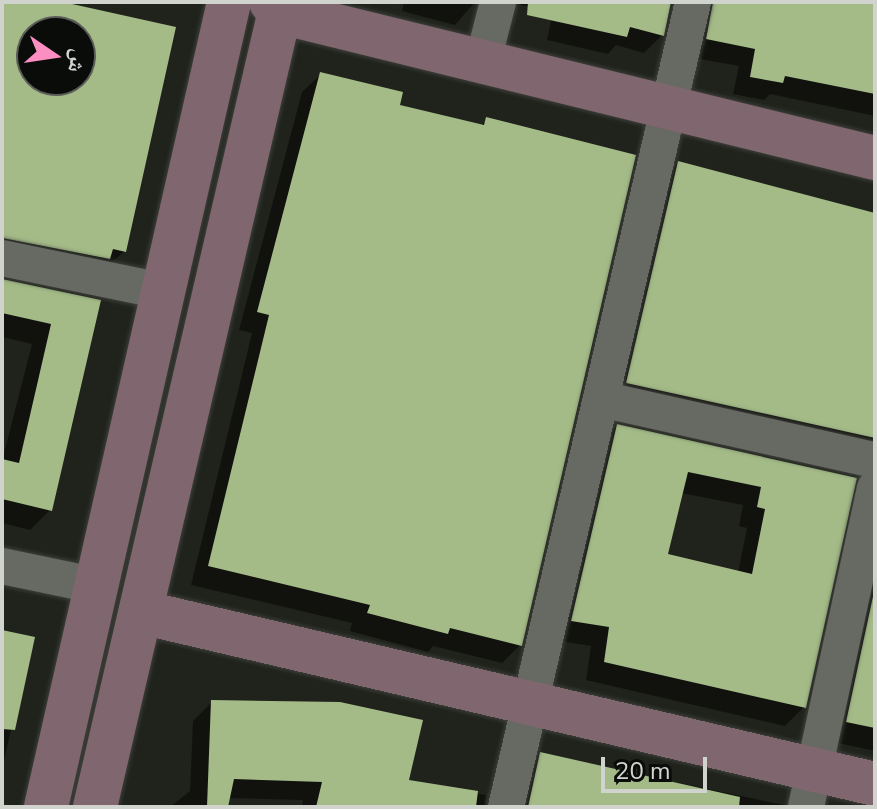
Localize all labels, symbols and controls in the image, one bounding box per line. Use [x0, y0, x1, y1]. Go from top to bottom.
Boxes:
north arrow [16, 16, 96, 96]
text: ش [60, 46, 95, 76]
scale bar [605, 741, 711, 791]
text: 20 m [615, 755, 671, 787]

